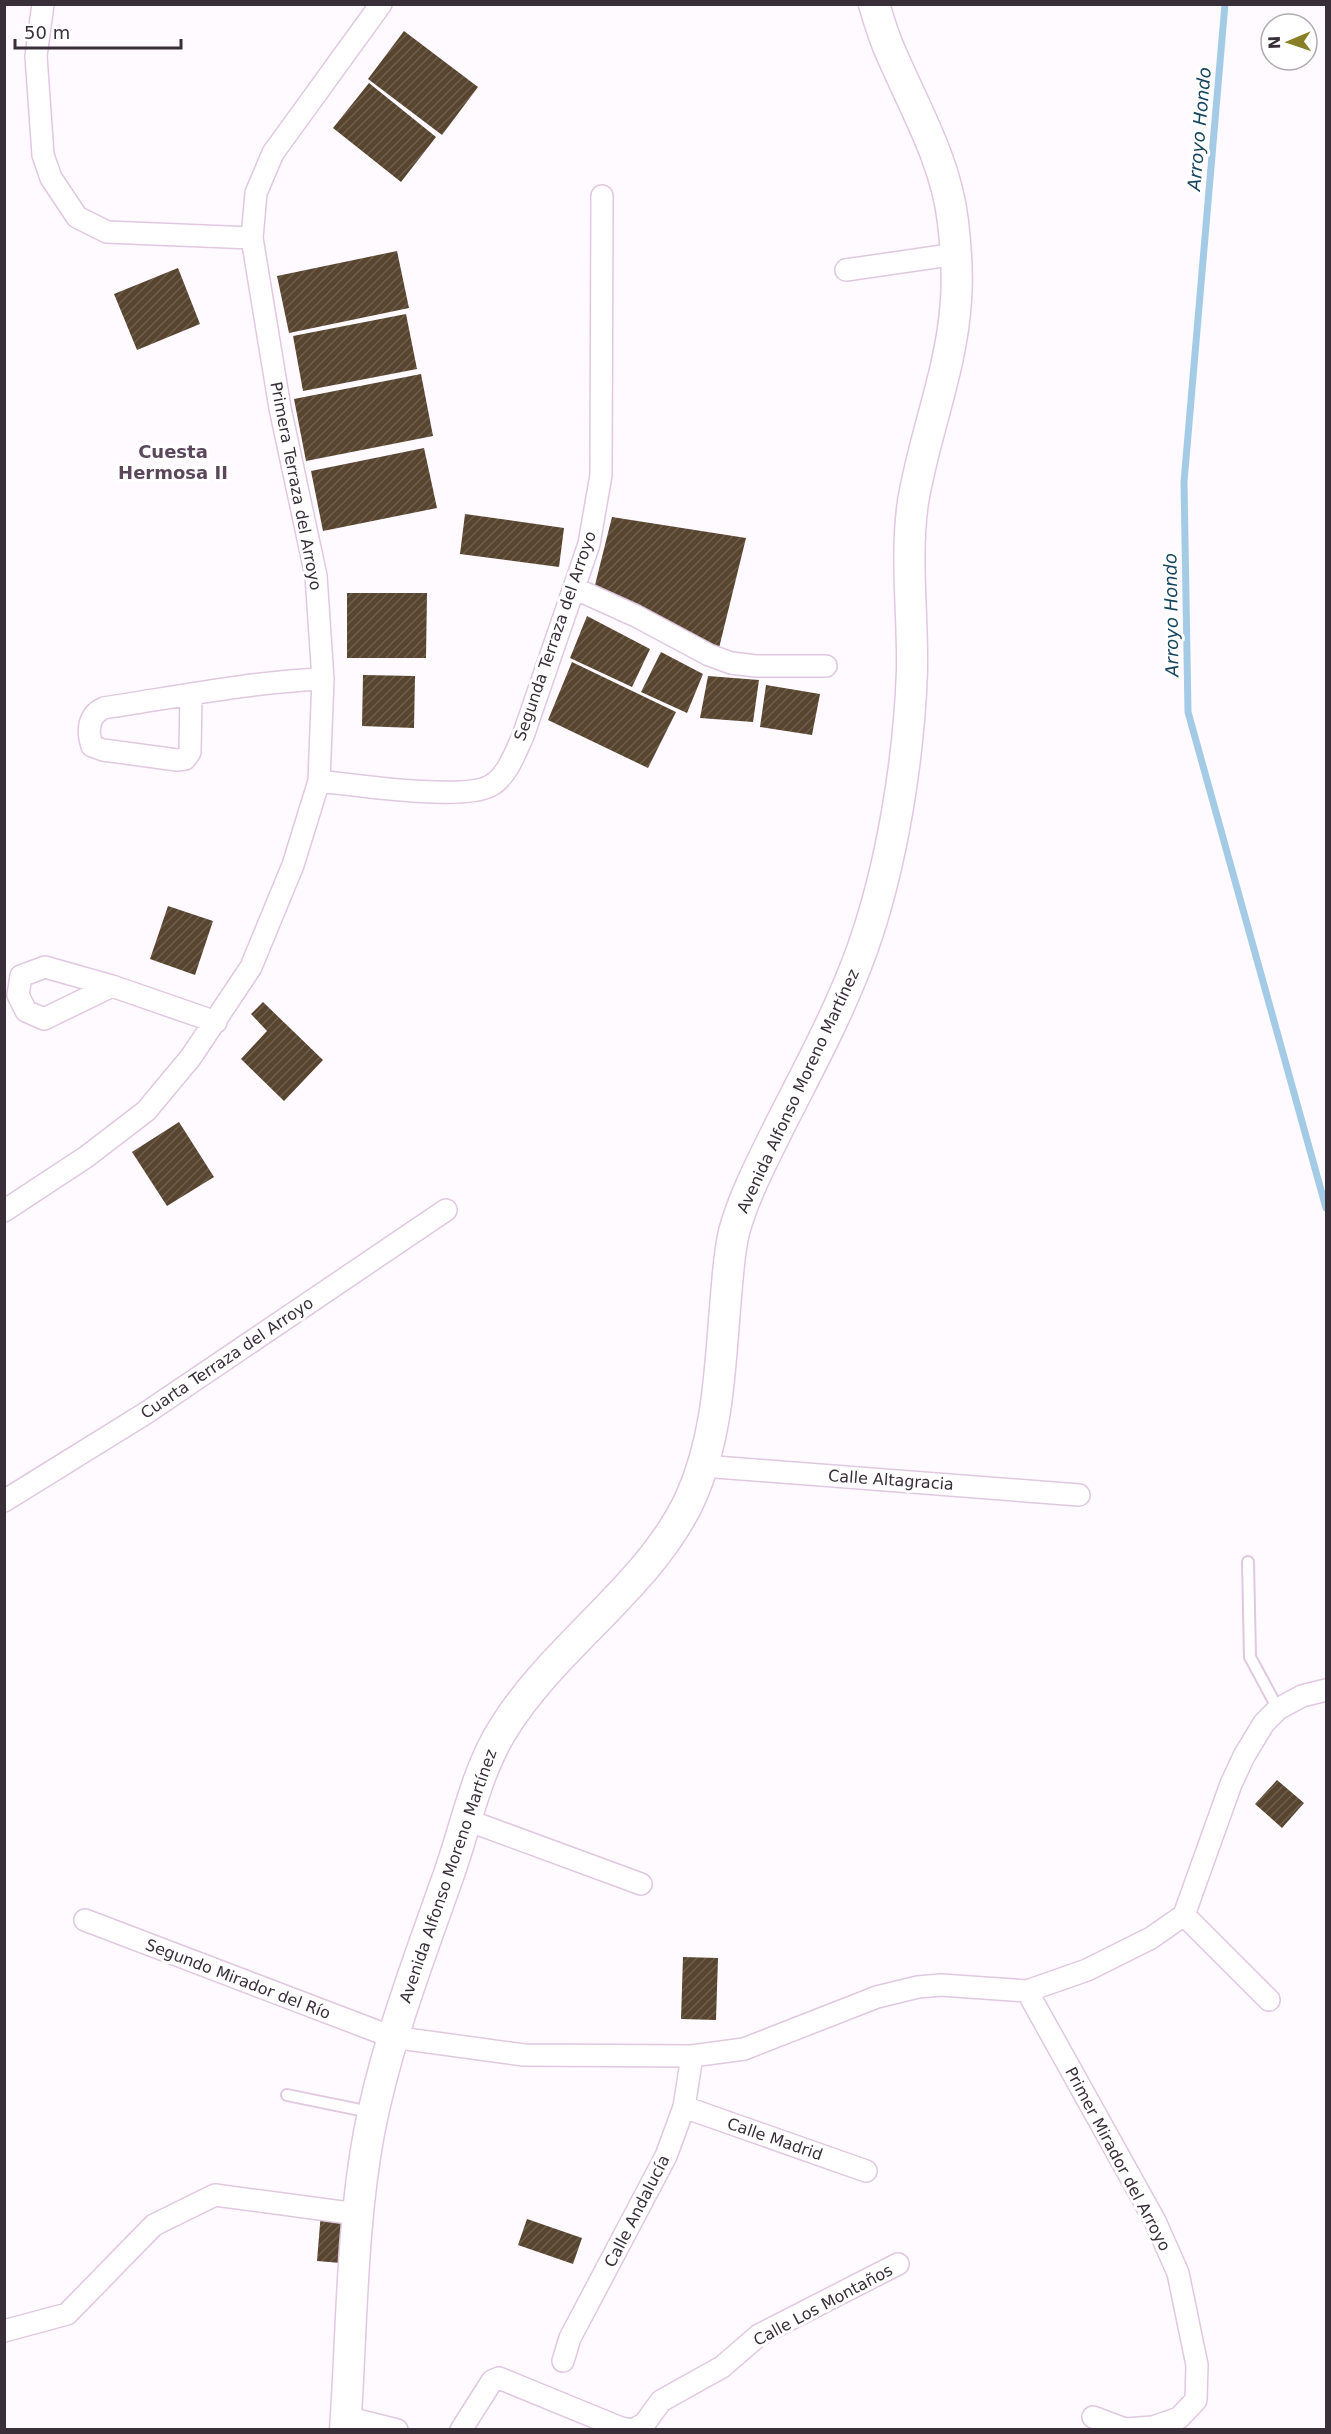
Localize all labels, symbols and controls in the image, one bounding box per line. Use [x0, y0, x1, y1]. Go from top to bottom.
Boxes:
scale bar [15, 12, 182, 50]
north arrow [1259, 12, 1319, 72]
text: 50 m [24, 22, 70, 43]
text: N [1265, 35, 1284, 50]
water label: Arroyo Hondo [1183, 66, 1215, 193]
street label: Primera Terraza del Arroyo [266, 380, 326, 592]
district label: Cuesta Hermosa II [118, 441, 228, 483]
street label: Segunda Terraza del Arroyo [510, 529, 600, 743]
water label: Arroyo Hondo [1159, 553, 1183, 678]
street label: Avenida Alfonso Moreno Martínez [733, 966, 863, 1216]
street label: Cuarta Terraza del Arroyo [137, 1293, 317, 1423]
street label: Calle Altagracia [828, 1466, 954, 1494]
street label: Avenida Alfonso Moreno Martínez [396, 1747, 500, 2005]
street label: Segundo Mirador del Río [143, 1935, 333, 2023]
street label: Primer Mirador del Arroyo [1061, 2064, 1175, 2254]
street label: Calle Madrid [725, 2114, 825, 2164]
street label: Calle Andalucía [601, 2152, 673, 2270]
street label: Calle Los Montaños [750, 2260, 896, 2350]

